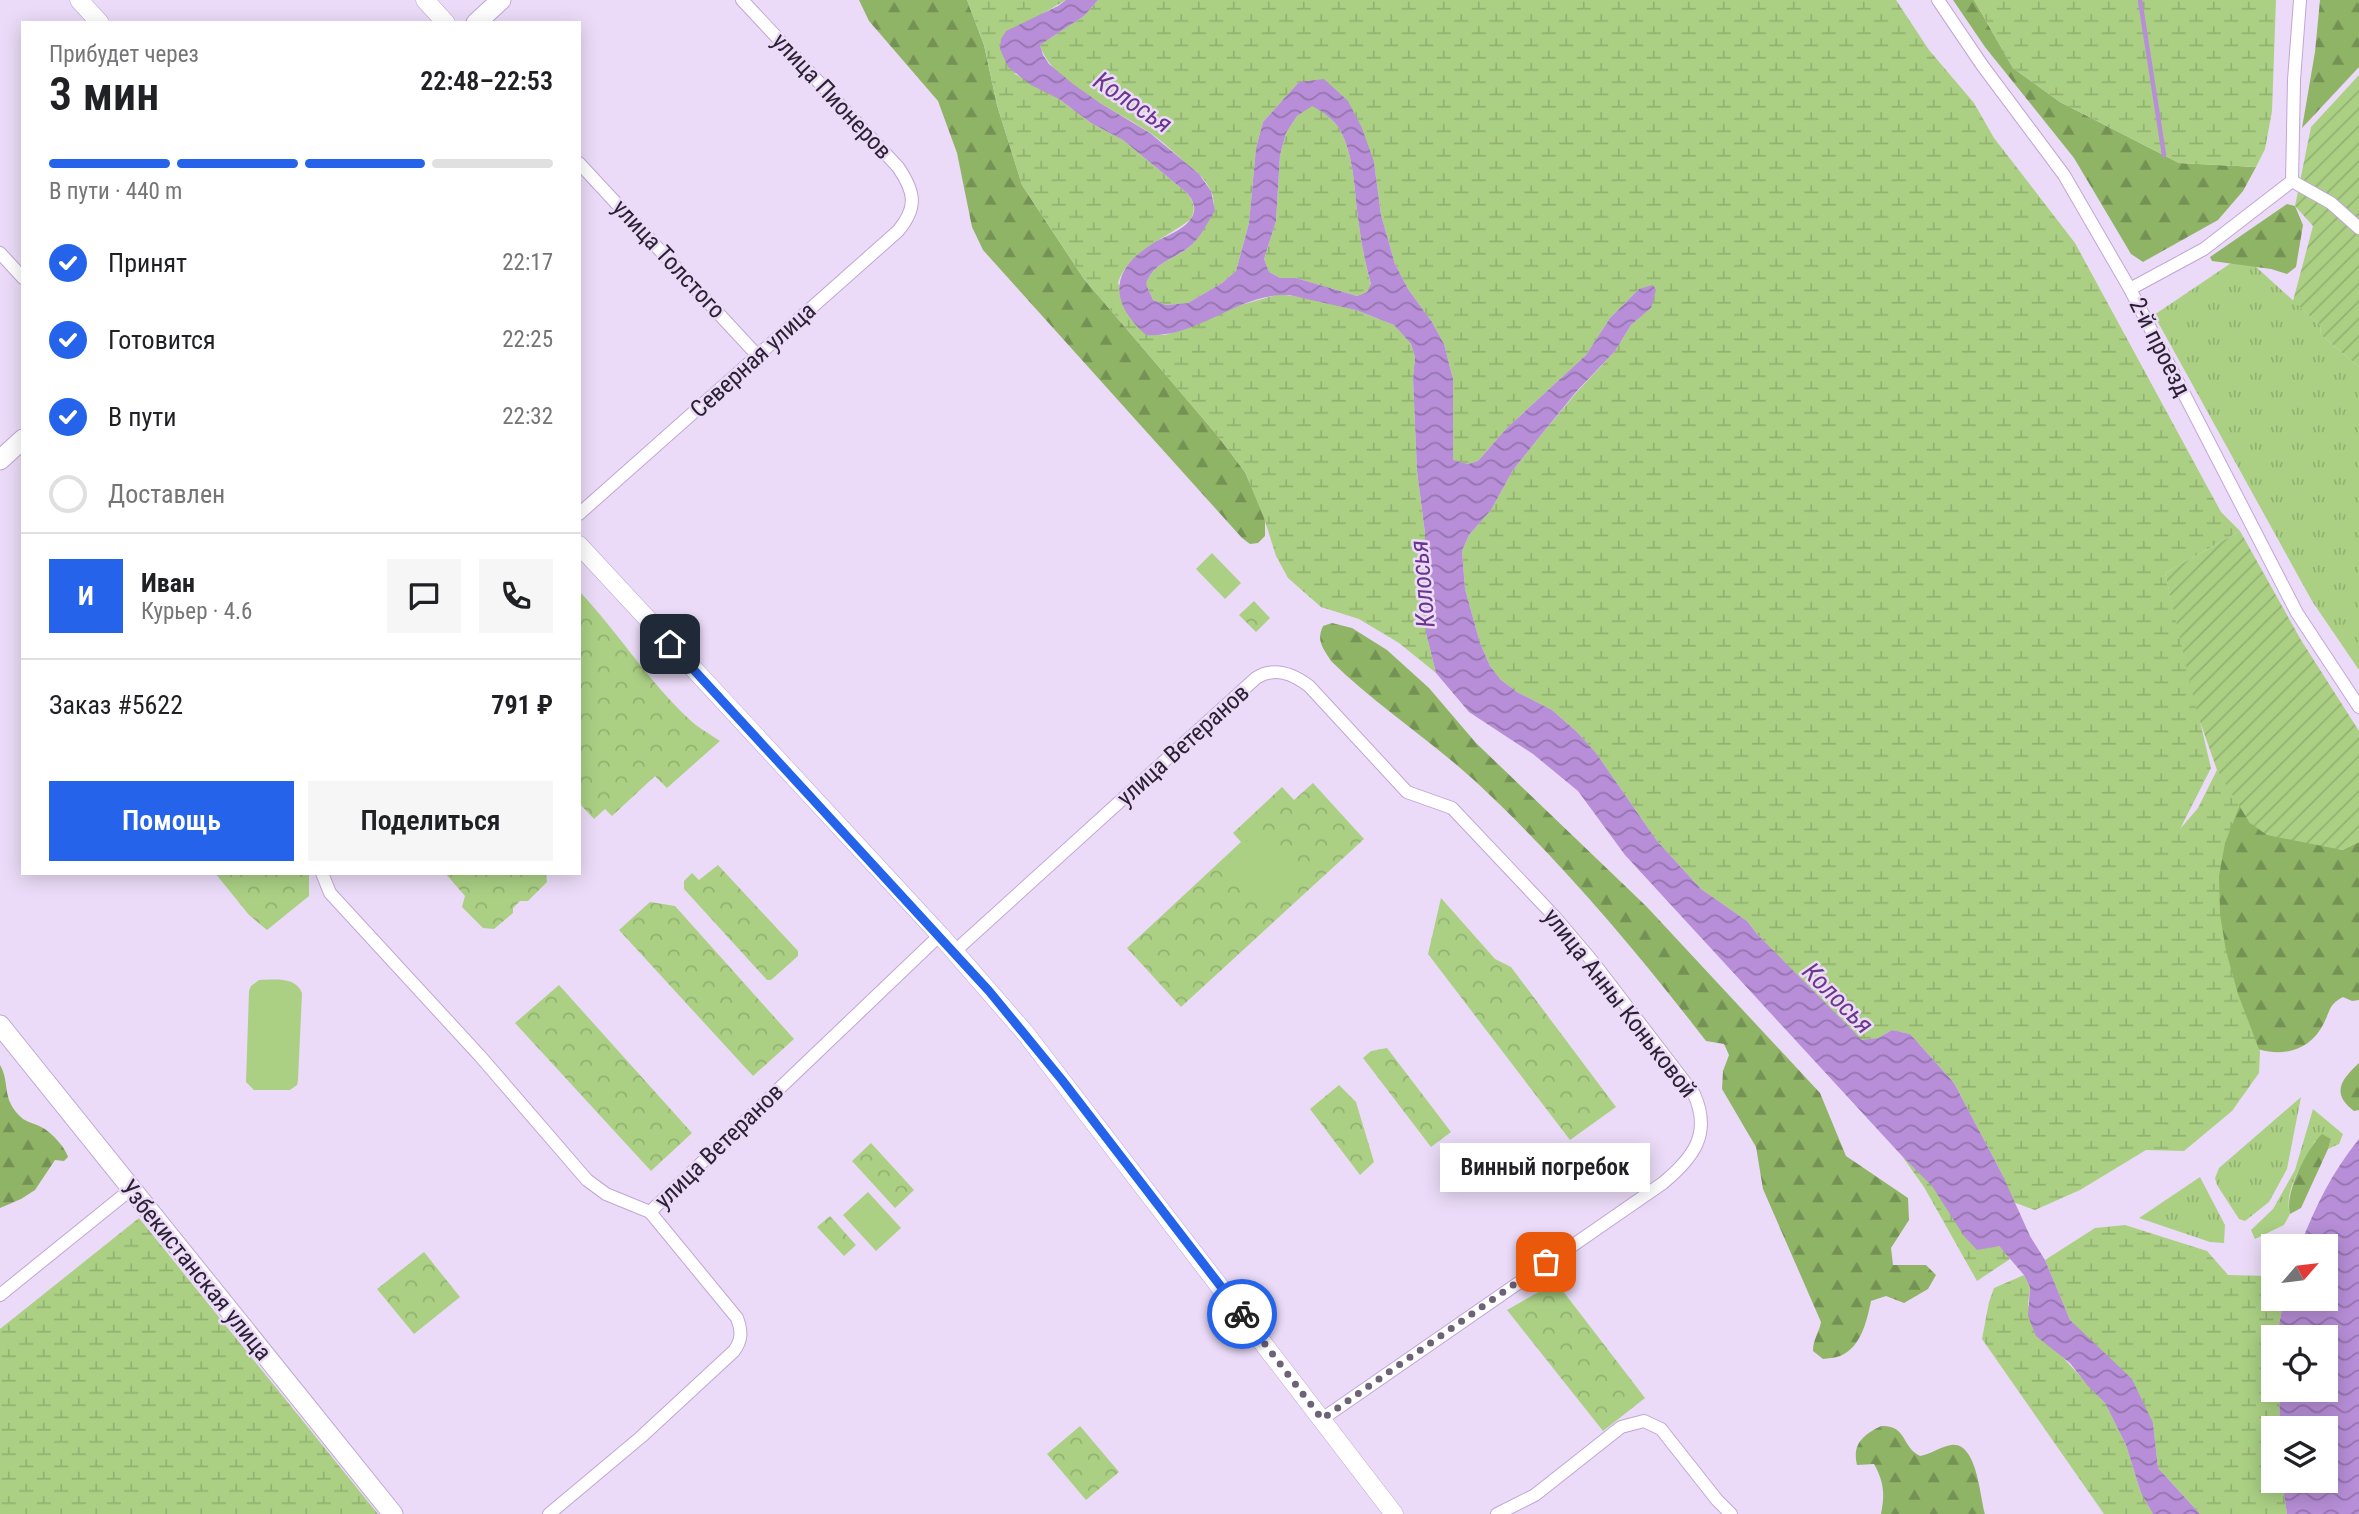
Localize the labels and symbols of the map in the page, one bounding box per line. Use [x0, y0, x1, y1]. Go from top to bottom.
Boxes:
street label: улица Пионеров [766, 27, 898, 165]
water label: Колосья [1088, 65, 1178, 139]
street label: улица Толстого [607, 194, 731, 324]
street label: 2-й проезд [2123, 293, 2197, 401]
street label: Северная улица [685, 296, 821, 424]
water label: Колосья [1403, 539, 1441, 629]
pin [640, 614, 700, 674]
street label: улица Ветеранов [1111, 678, 1255, 812]
street label: улица Анны Коньковой [1537, 903, 1703, 1103]
water label: Колосья [1796, 956, 1880, 1040]
street label: улица Ветеранов [649, 1078, 789, 1214]
callout: Винный погребок [1441, 1143, 1651, 1192]
street label: Узбекистанская улица [115, 1174, 277, 1366]
pin [1516, 1232, 1576, 1292]
north arrow [2261, 1234, 2338, 1311]
courier [1207, 1279, 1277, 1349]

